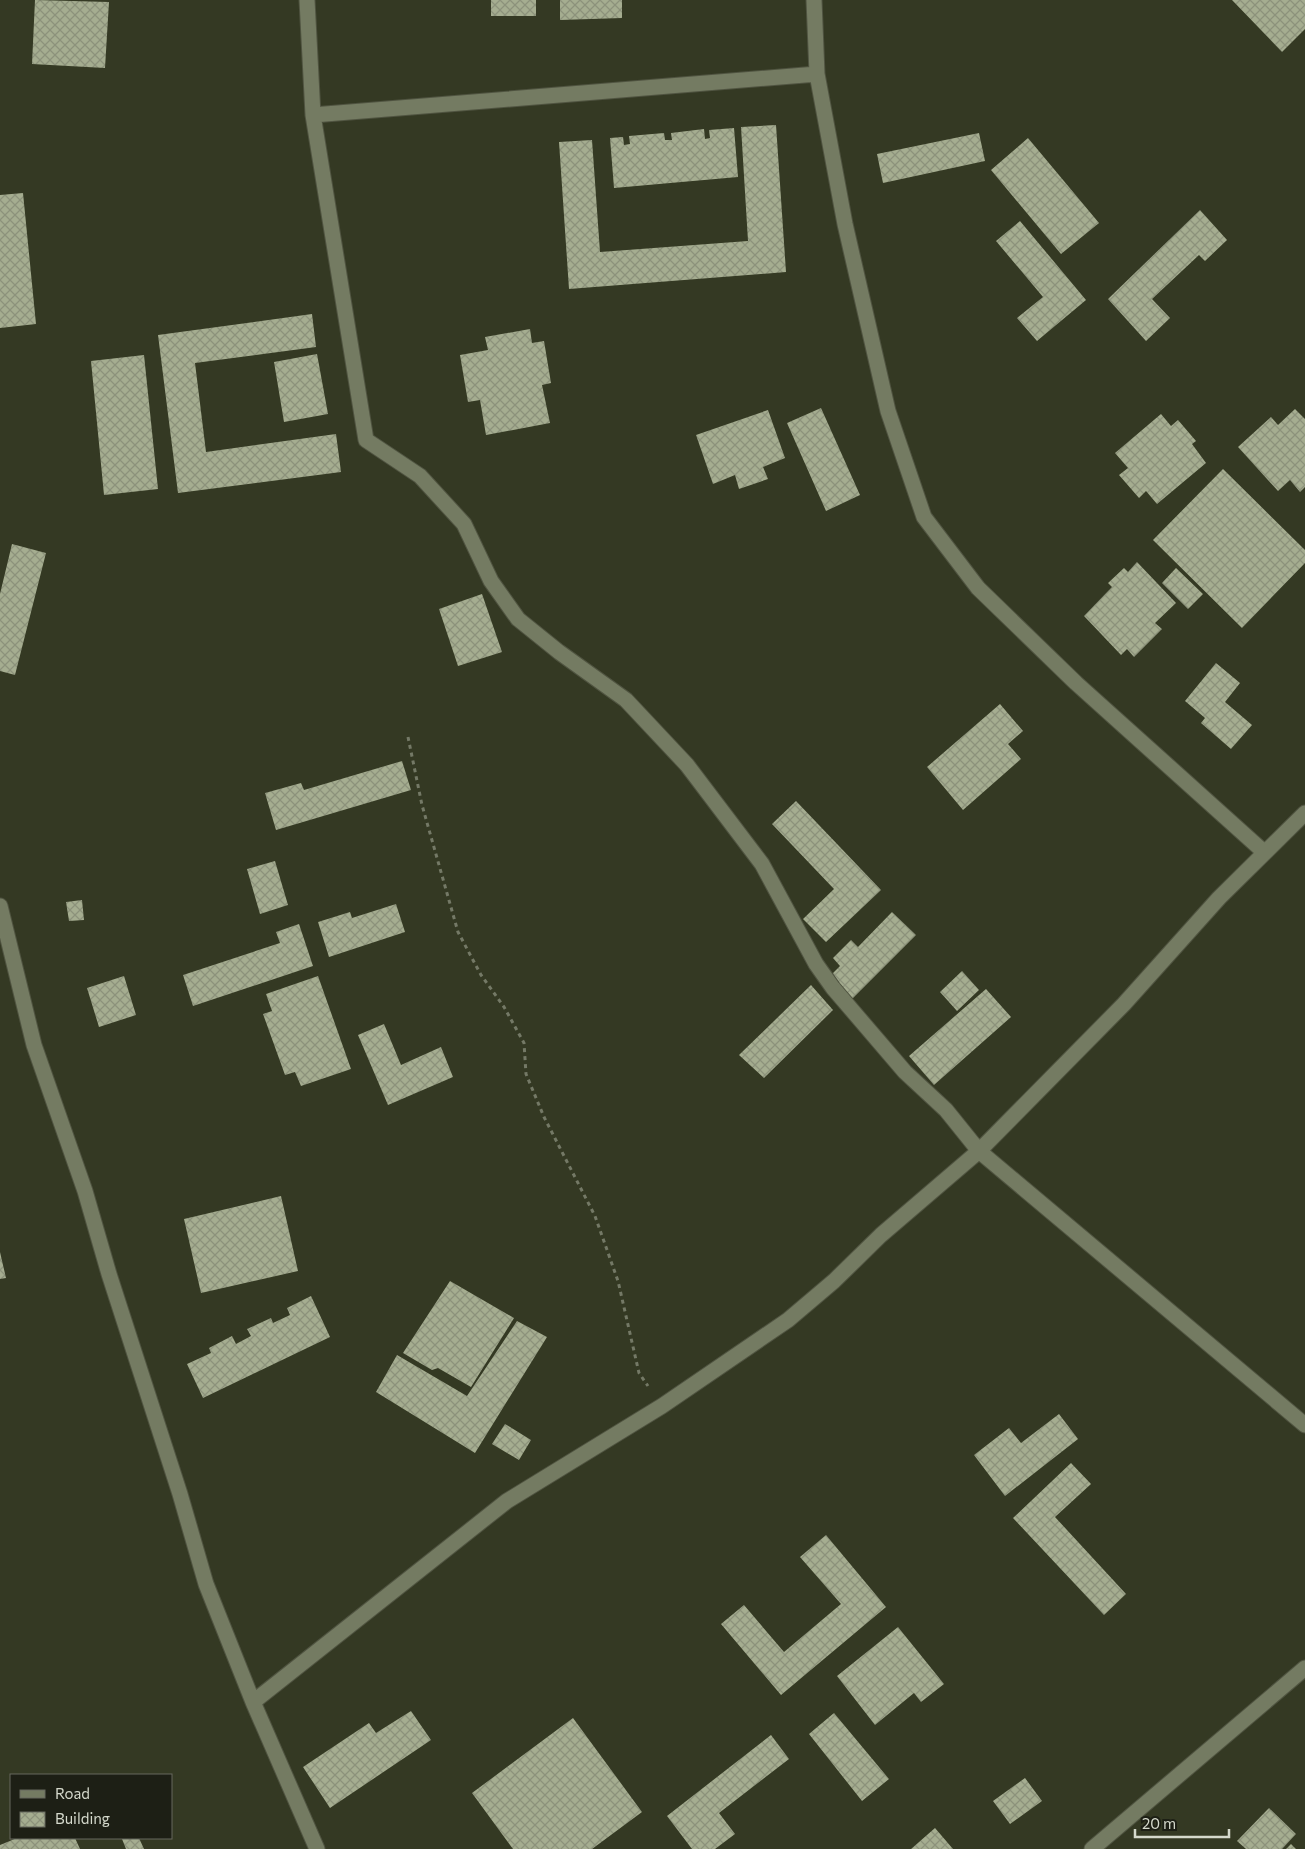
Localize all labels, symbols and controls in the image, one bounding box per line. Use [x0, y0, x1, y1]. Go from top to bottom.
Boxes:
legend [10, 1774, 172, 1839]
text: Road [55, 1784, 90, 1802]
scale bar [1135, 1806, 1229, 1838]
text: Building [55, 1809, 110, 1827]
text: 20 m [1142, 1814, 1176, 1832]

